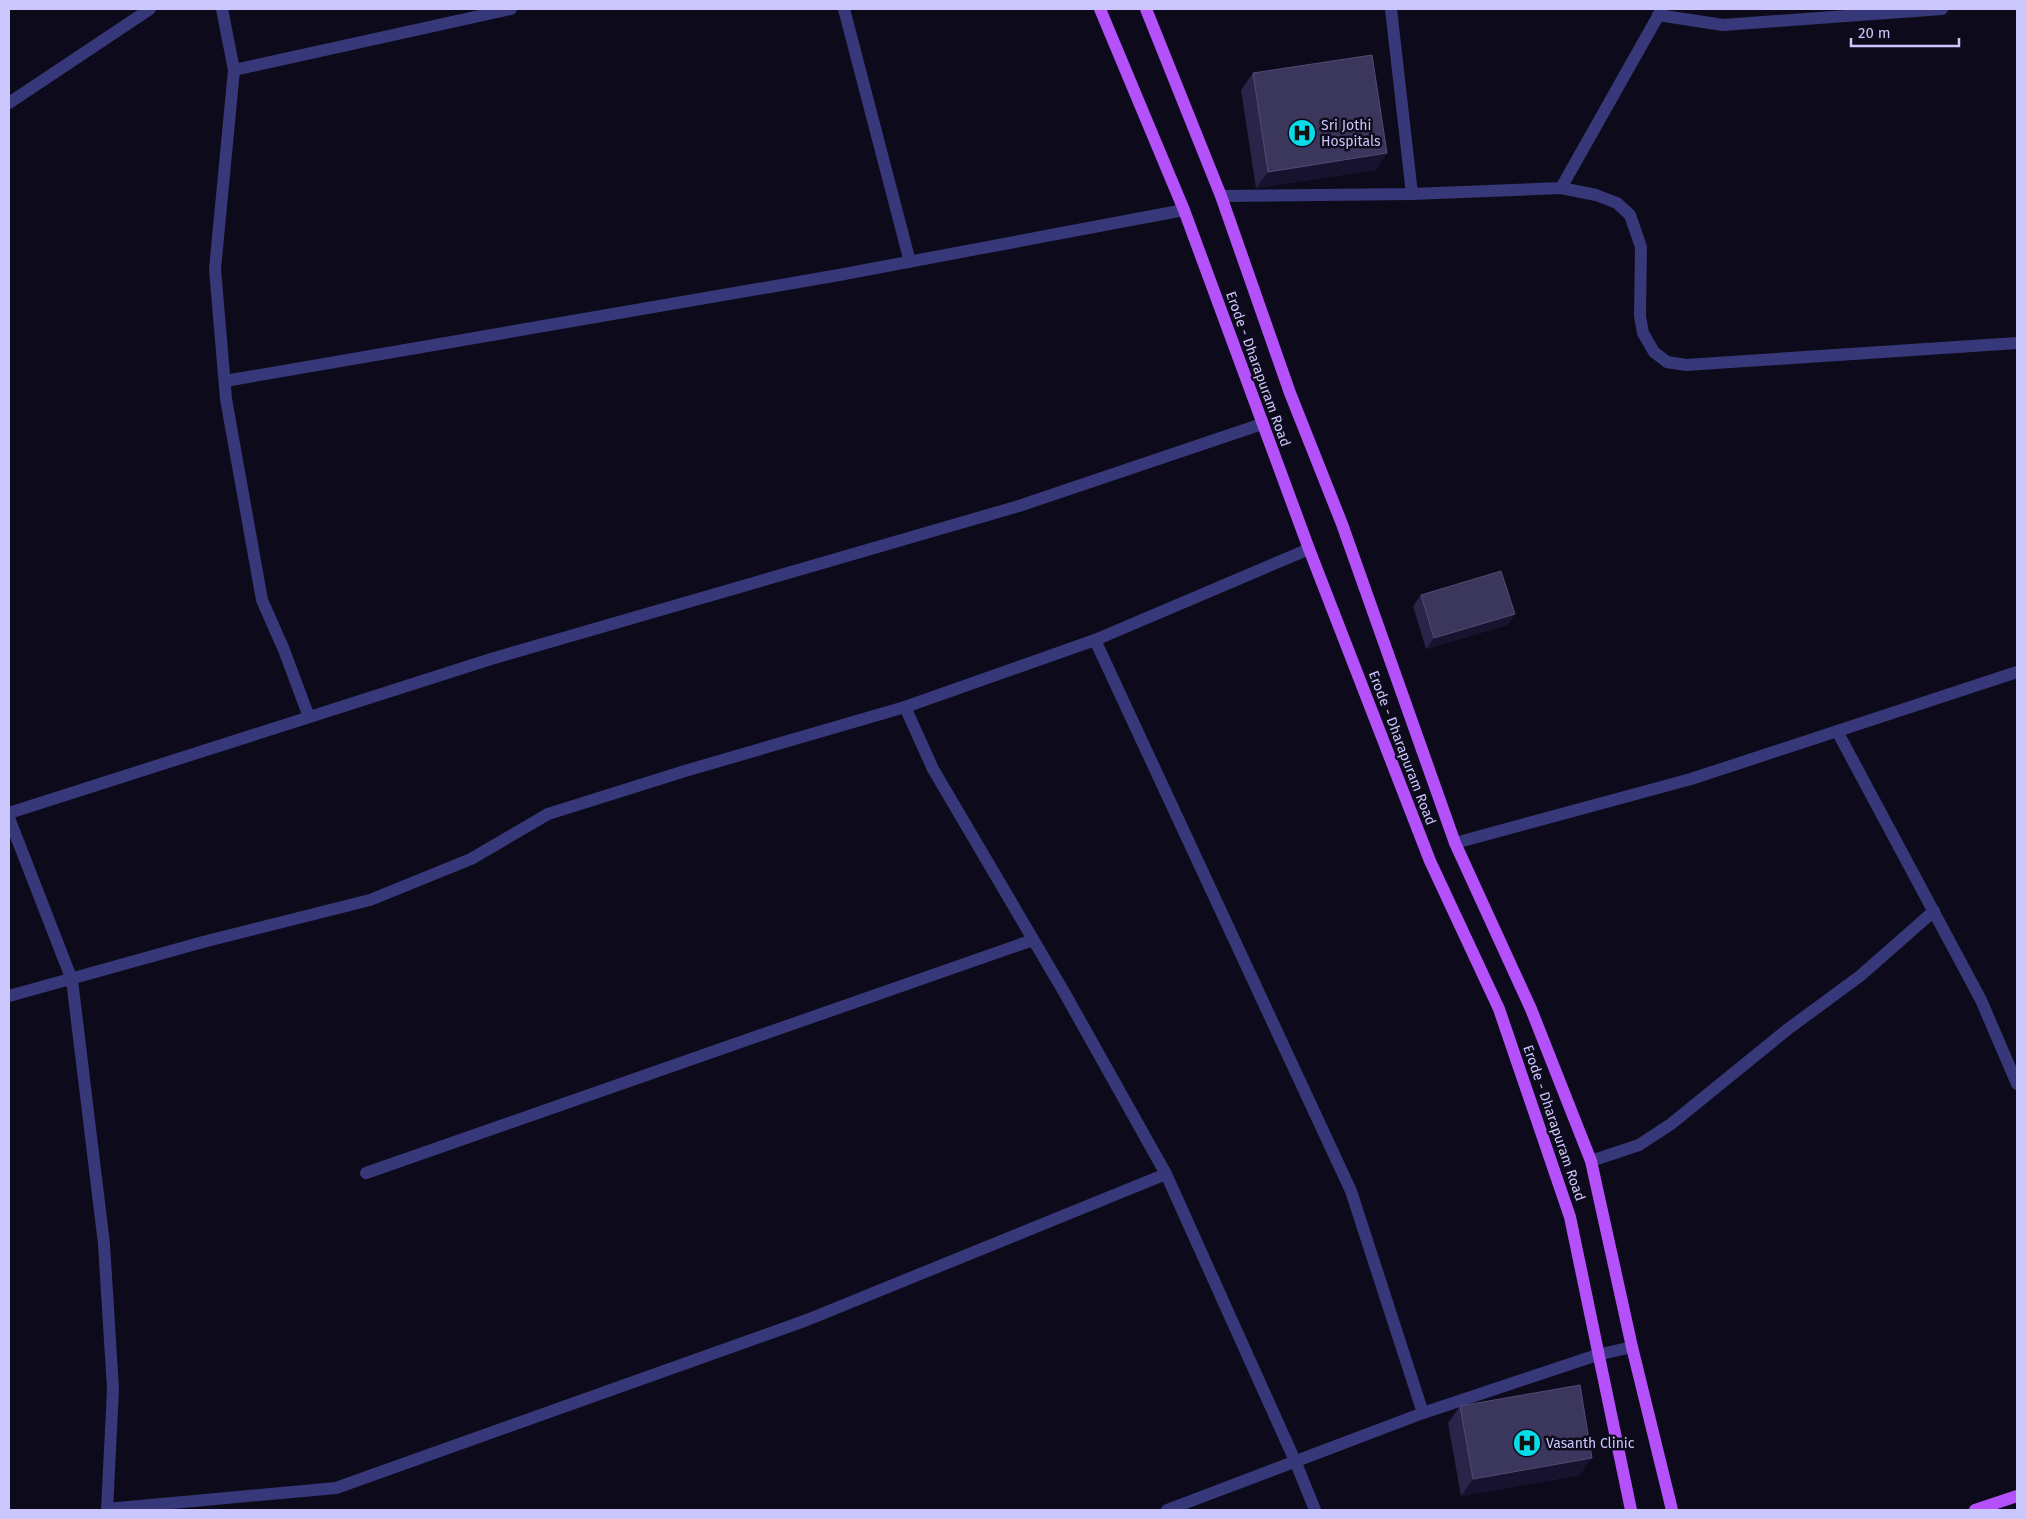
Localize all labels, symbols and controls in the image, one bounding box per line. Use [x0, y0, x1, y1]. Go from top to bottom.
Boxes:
scale bar [1851, 15, 1958, 47]
text: 20 m [1858, 24, 1891, 42]
place label: Sri Jothi Hospitals [1321, 117, 1381, 150]
hospital icon: Sri Jothi Hospitals [1287, 118, 1317, 148]
street label: Erode - Dharapuram Road [1222, 289, 1294, 449]
street label: Erode - Dharapuram Road [1365, 668, 1439, 828]
street label: Erode - Dharapuram Road [1519, 1043, 1589, 1203]
hospital icon: Vasanth Clinic [1512, 1428, 1542, 1458]
place label: Vasanth Clinic [1546, 1435, 1635, 1452]

